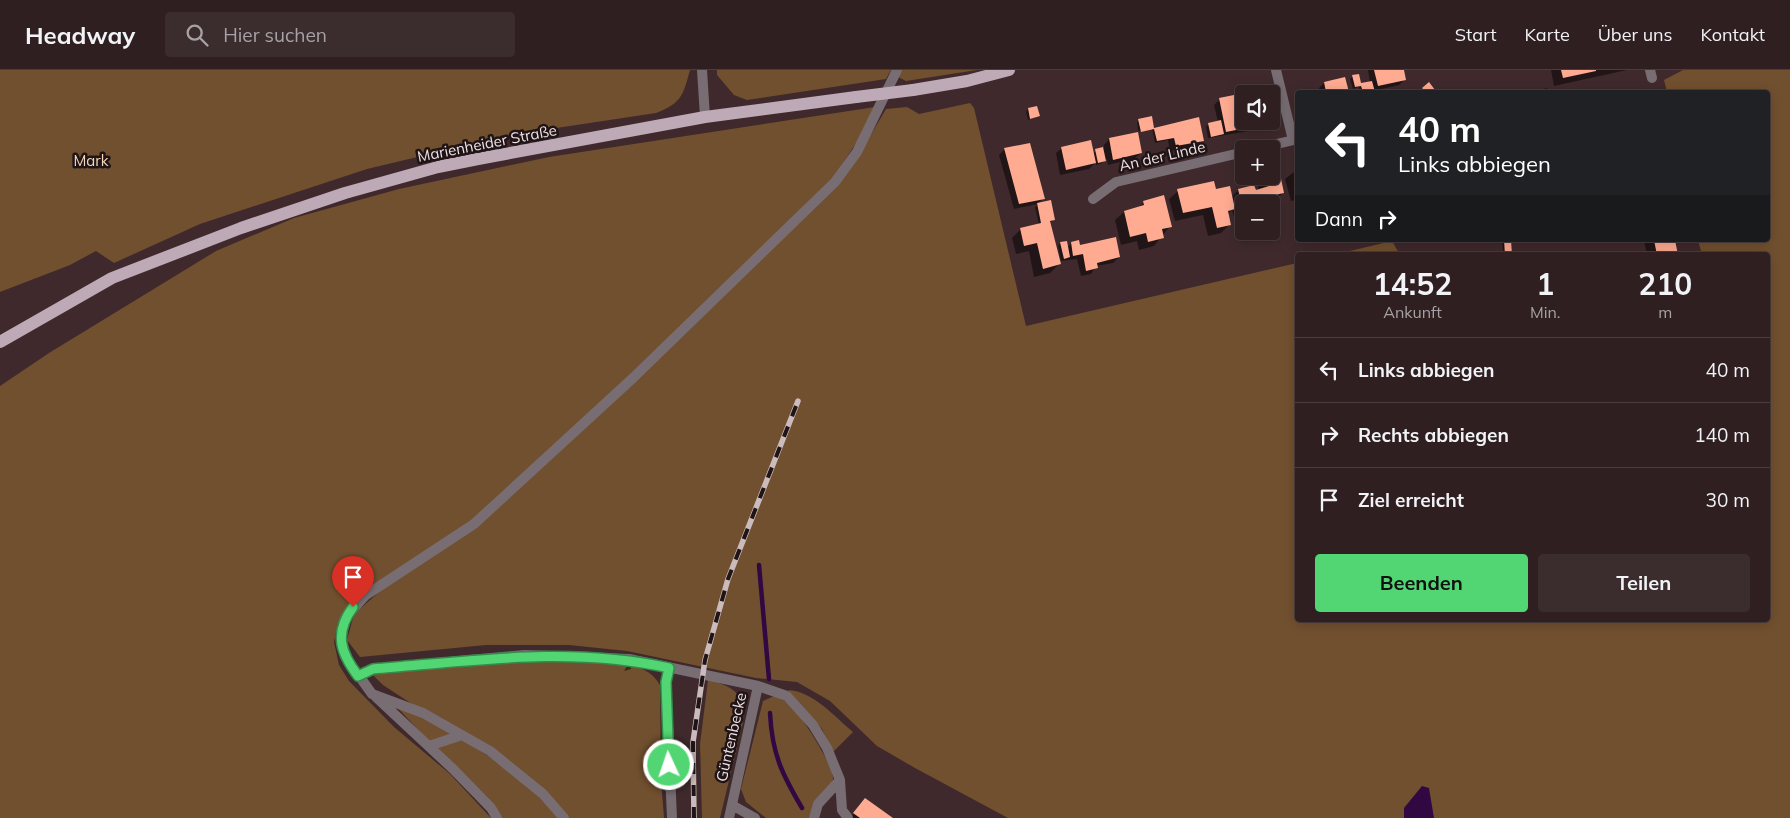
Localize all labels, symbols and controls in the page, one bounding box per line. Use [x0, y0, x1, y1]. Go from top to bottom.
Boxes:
search box [165, 12, 515, 57]
text: Headway [25, 20, 135, 50]
icon: search [183, 21, 211, 49]
text: Hier suchen [223, 23, 327, 47]
text: Start [1455, 23, 1496, 46]
text: Karte [1524, 23, 1570, 46]
text: Über uns [1598, 23, 1673, 46]
text: Kontakt [1701, 23, 1765, 46]
map controls [1235, 85, 1280, 240]
button: sound [1235, 85, 1280, 130]
text: 40 m [1398, 107, 1481, 151]
icon: left [1315, 110, 1380, 175]
street label: Marienheider Straße [416, 120, 558, 166]
street label: An der Linde [1117, 137, 1207, 175]
button: + [1235, 140, 1280, 185]
text: Links abbiegen [1398, 150, 1551, 178]
park label: Mark [73, 151, 109, 170]
button: − [1235, 195, 1280, 240]
icon: right [1373, 205, 1401, 233]
text: Dann [1315, 207, 1363, 231]
text: 14:52 [1373, 265, 1452, 303]
text: 1 [1536, 265, 1554, 303]
text: 210 [1638, 265, 1692, 303]
text: Ankunft [1383, 302, 1442, 322]
text: Min. [1530, 302, 1560, 322]
text: m [1658, 302, 1672, 322]
icon: left [1315, 356, 1343, 384]
text: Links abbiegen [1358, 358, 1495, 382]
text: 40 m [1706, 358, 1750, 382]
icon: right [1315, 421, 1343, 449]
text: Rechts abbiegen [1358, 423, 1509, 447]
text: 140 m [1694, 423, 1750, 447]
icon: arrive [1315, 486, 1343, 514]
text: Ziel erreicht [1358, 488, 1464, 512]
text: 30 m [1706, 488, 1750, 512]
button: Beenden [1315, 554, 1528, 612]
button: Teilen [1538, 554, 1750, 612]
pin [332, 556, 374, 607]
icon: arrive [339, 563, 367, 591]
street label: Güntenbecke [712, 691, 750, 783]
position arrow [642, 738, 694, 790]

